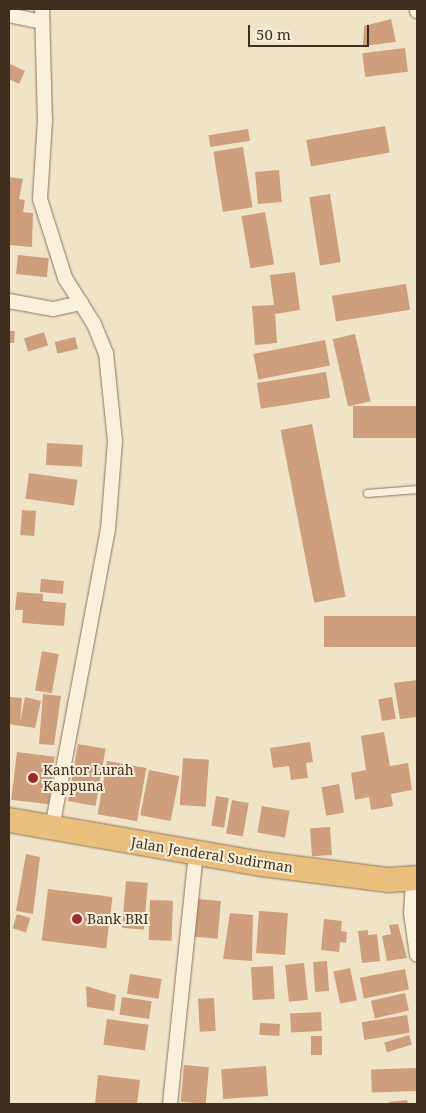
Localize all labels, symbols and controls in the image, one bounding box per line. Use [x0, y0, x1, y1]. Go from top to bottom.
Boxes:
scale bar [251, 15, 372, 47]
text: 50 m [256, 24, 291, 44]
place label: Kantor Lurah Kappuna [43, 762, 134, 794]
marker: Kantor Lurah Kappuna [27, 772, 39, 784]
street label: Jalan Jenderal Sudirman [130, 834, 294, 876]
place label: Bank BRI [87, 911, 148, 927]
marker: Bank BRI [71, 913, 83, 925]

